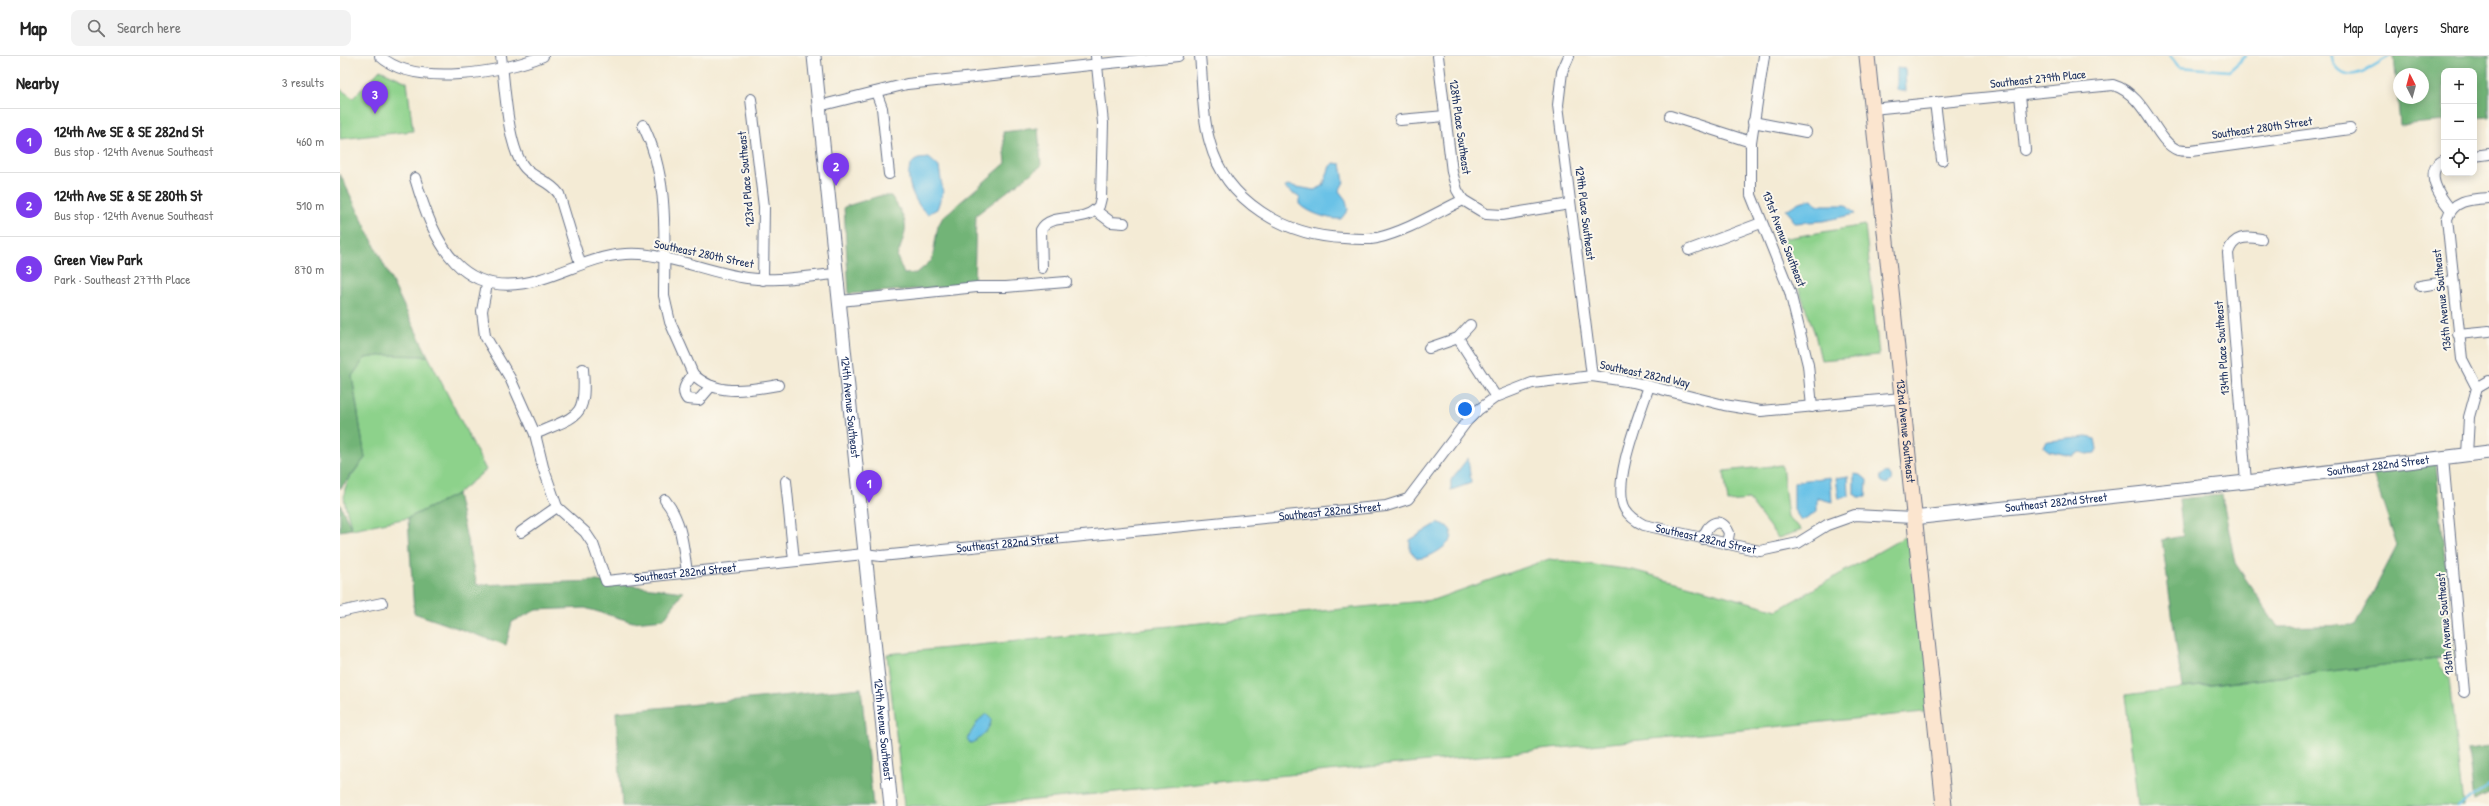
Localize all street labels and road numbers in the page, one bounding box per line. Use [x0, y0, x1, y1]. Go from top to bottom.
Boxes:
street label: Southeast 279th Place [1989, 65, 2087, 92]
street label: 128th Place Southeast [1445, 78, 1476, 176]
street label: Southeast 280th Street [2211, 112, 2314, 143]
street label: 123rd Place Southeast [733, 130, 758, 228]
street label: 129th Place Southeast [1571, 165, 1600, 262]
street label: 131st Avenue Southeast [1758, 188, 1811, 290]
street label: Southeast 280th Street [653, 235, 756, 273]
street label: 136th Avenue Southeast [2428, 247, 2455, 352]
street label: 134th Place Southeast [2210, 299, 2233, 396]
street label: 124th Avenue Southeast [837, 355, 864, 460]
street label: Southeast 282nd Way [1598, 356, 1692, 391]
street label: 132nd Avenue Southeast [1892, 378, 1920, 484]
street label: Southeast 282nd Street [2326, 450, 2431, 480]
street label: Southeast 282nd Street [2004, 488, 2109, 516]
street label: Southeast 282nd Street [1278, 497, 1383, 525]
street label: Southeast 282nd Street [1654, 519, 1759, 558]
street label: Southeast 282nd Street [956, 529, 1060, 556]
street label: Southeast 282nd Street [633, 558, 738, 586]
street label: 136th Avenue Southeast [2432, 572, 2457, 676]
street label: 124th Avenue Southeast [870, 678, 897, 782]

